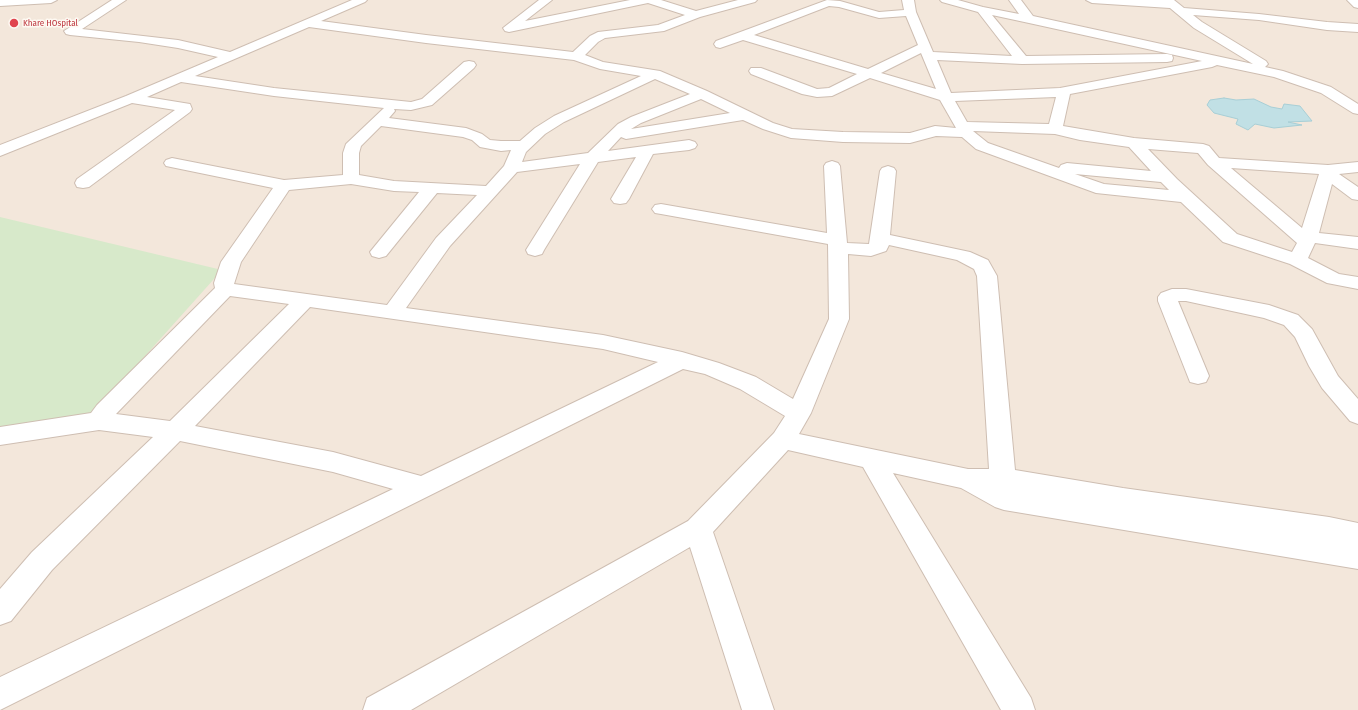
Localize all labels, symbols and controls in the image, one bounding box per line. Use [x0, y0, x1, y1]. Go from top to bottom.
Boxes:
marker: Khare HOspital [8, 17, 20, 29]
place label: Khare HOspital [23, 18, 78, 28]

